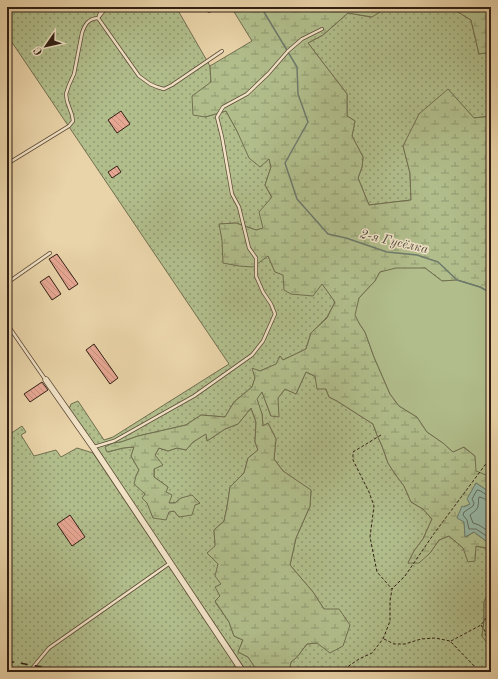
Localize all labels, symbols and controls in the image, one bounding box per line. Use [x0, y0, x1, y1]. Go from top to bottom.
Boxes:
north arrow [26, 26, 66, 66]
text: С [32, 45, 46, 57]
water label: 2-я Гусёлка [358, 228, 430, 256]

